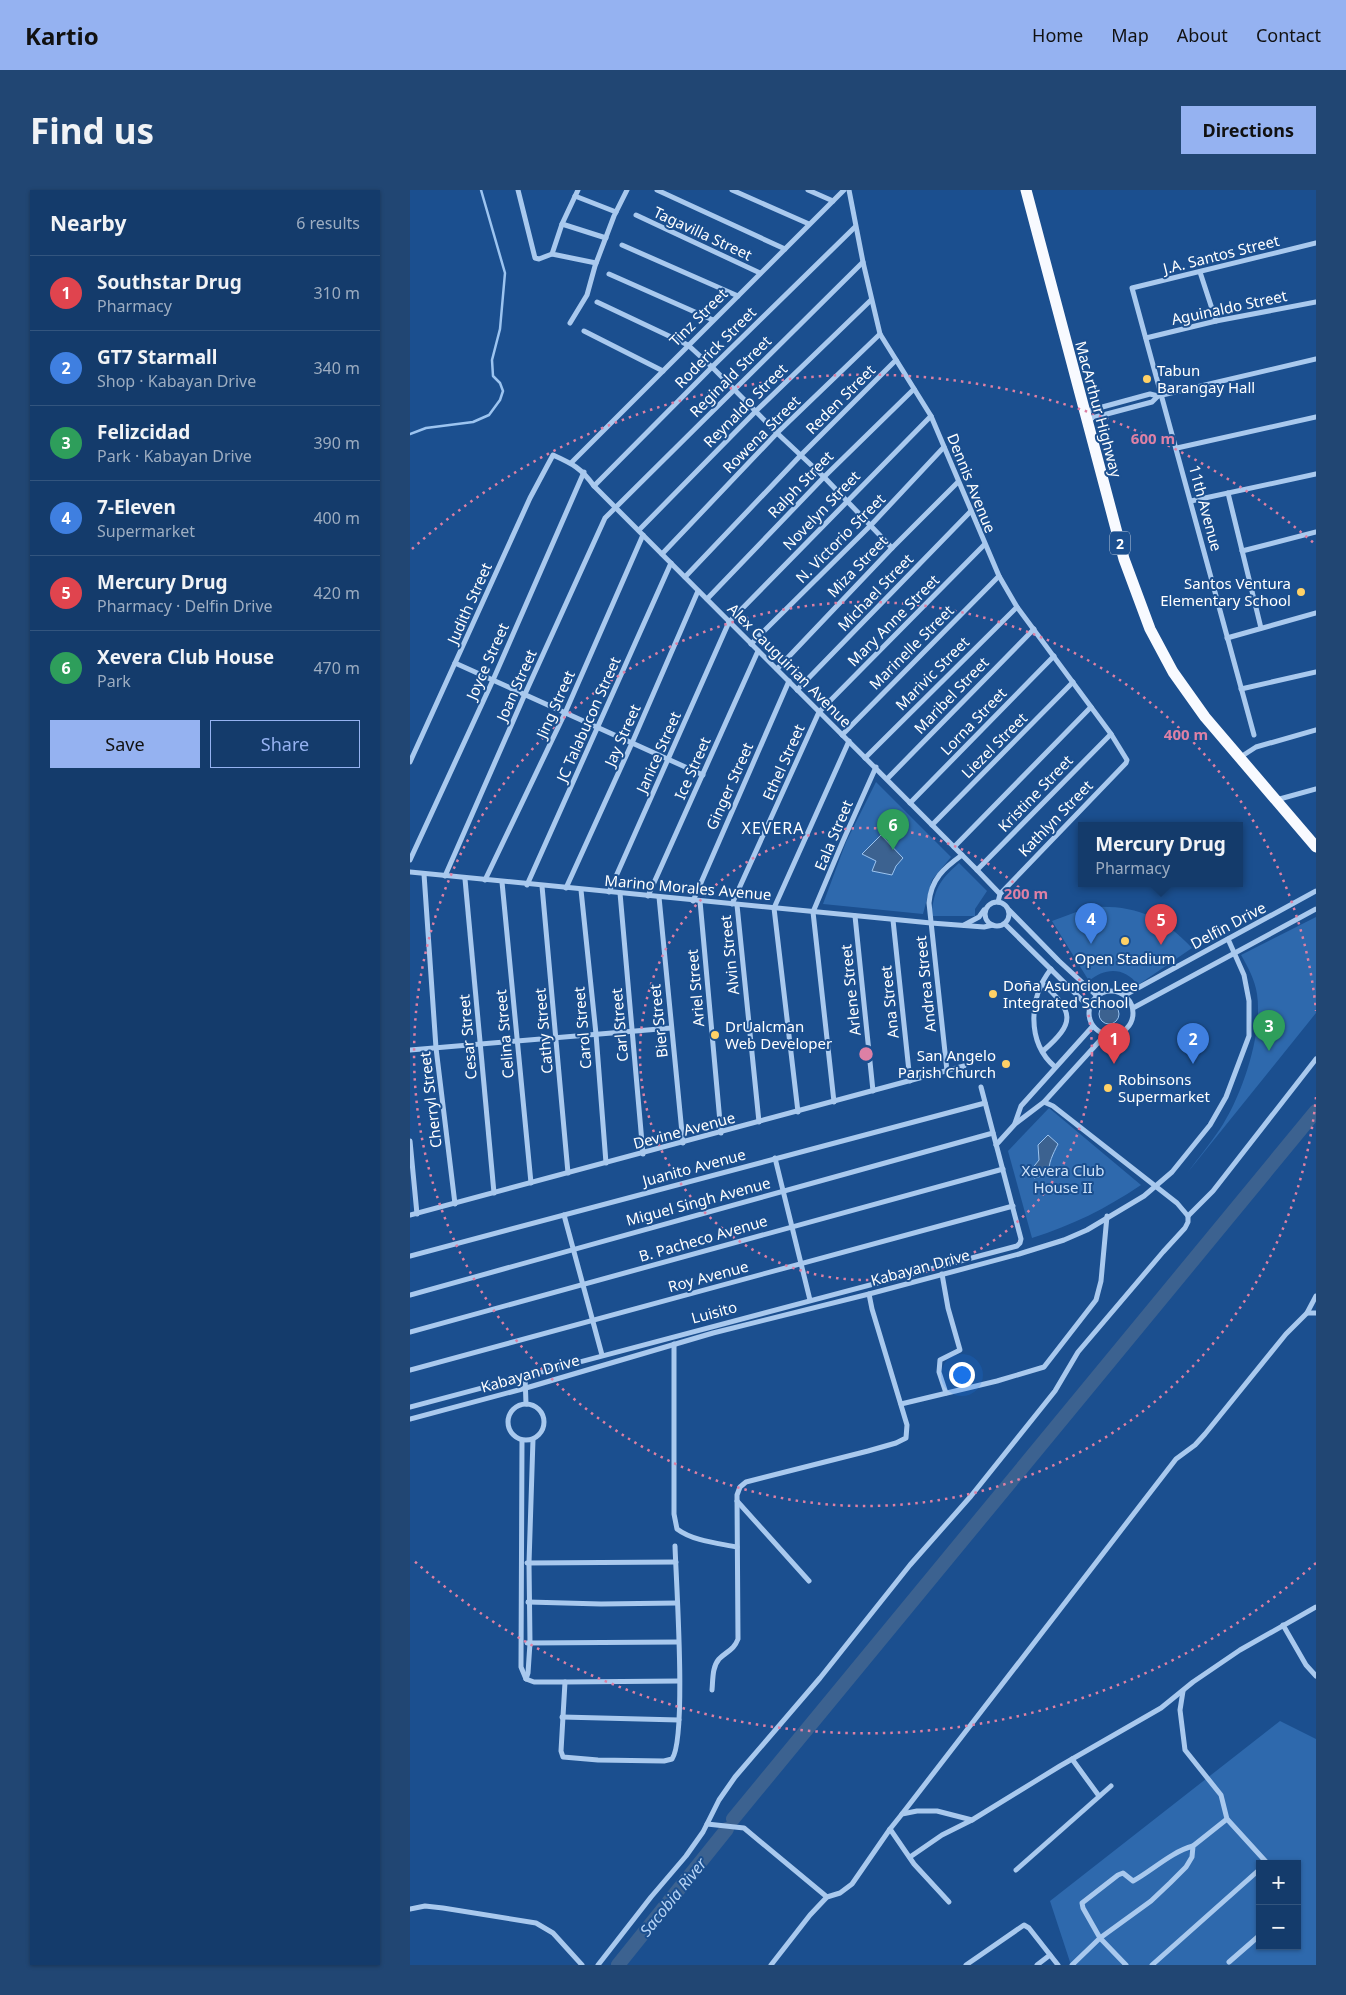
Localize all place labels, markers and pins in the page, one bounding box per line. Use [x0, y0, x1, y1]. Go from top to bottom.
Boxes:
place label: Tabun Barangay Hall [1157, 360, 1255, 397]
marker: Tabun Barangay Hall [1141, 373, 1153, 385]
place label: Santos Ventura Elementary School [1160, 573, 1291, 610]
marker: Santos Ventura Elementary School [1295, 586, 1307, 598]
pin: 6 [877, 809, 909, 850]
pin: 4 [1075, 903, 1107, 944]
pin: 5 [1145, 904, 1177, 945]
marker: Open Stadium [1119, 935, 1131, 947]
place label: Open Stadium [1074, 948, 1176, 968]
place label: Doña Asuncion Lee Integrated School [1003, 975, 1138, 1012]
marker: Doña Asuncion Lee Integrated School [987, 988, 999, 1000]
pin: 3 [1253, 1010, 1285, 1051]
place label: DrUalcman Web Developer [725, 1016, 832, 1053]
pin: 1 [1098, 1023, 1130, 1064]
pin: 2 [1177, 1023, 1209, 1064]
marker: DrUalcman Web Developer [709, 1029, 721, 1041]
centre of rings [857, 1045, 875, 1063]
place label: San Angelo Parish Church [898, 1045, 996, 1082]
marker: San Angelo Parish Church [1000, 1058, 1012, 1070]
place label: Robinsons Supermarket [1118, 1069, 1210, 1106]
marker: Robinsons Supermarket [1102, 1082, 1114, 1094]

